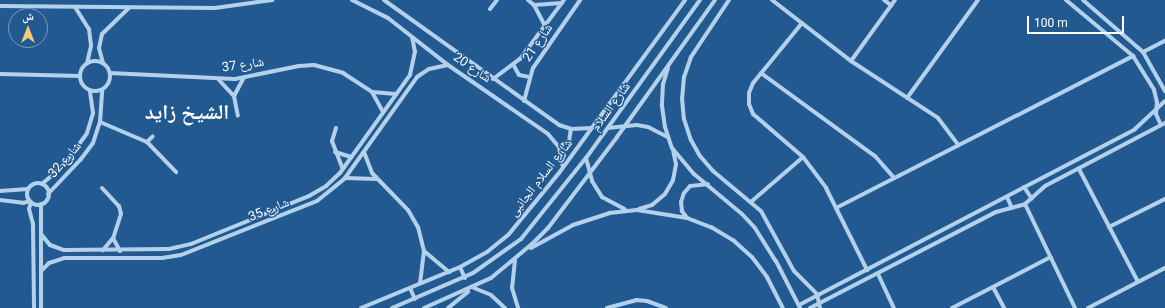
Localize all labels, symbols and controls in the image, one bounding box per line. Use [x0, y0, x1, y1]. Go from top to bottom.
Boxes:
north arrow [8, 8, 48, 48]
scale bar [1029, 8, 1126, 34]
text: ش [22, 10, 34, 23]
text: 100 m [1034, 16, 1068, 30]
street label: شارع 21 [520, 21, 556, 65]
street label: شارع 20 [450, 50, 494, 86]
street label: شارع 37 [221, 54, 265, 76]
street label: شارع السلام [588, 79, 634, 135]
district label: الشيخ زايد [145, 99, 229, 125]
street label: شارع السلام الجانبى [506, 136, 576, 220]
street label: شارع 32 [45, 139, 85, 181]
street label: شارع 35 [246, 195, 292, 225]

